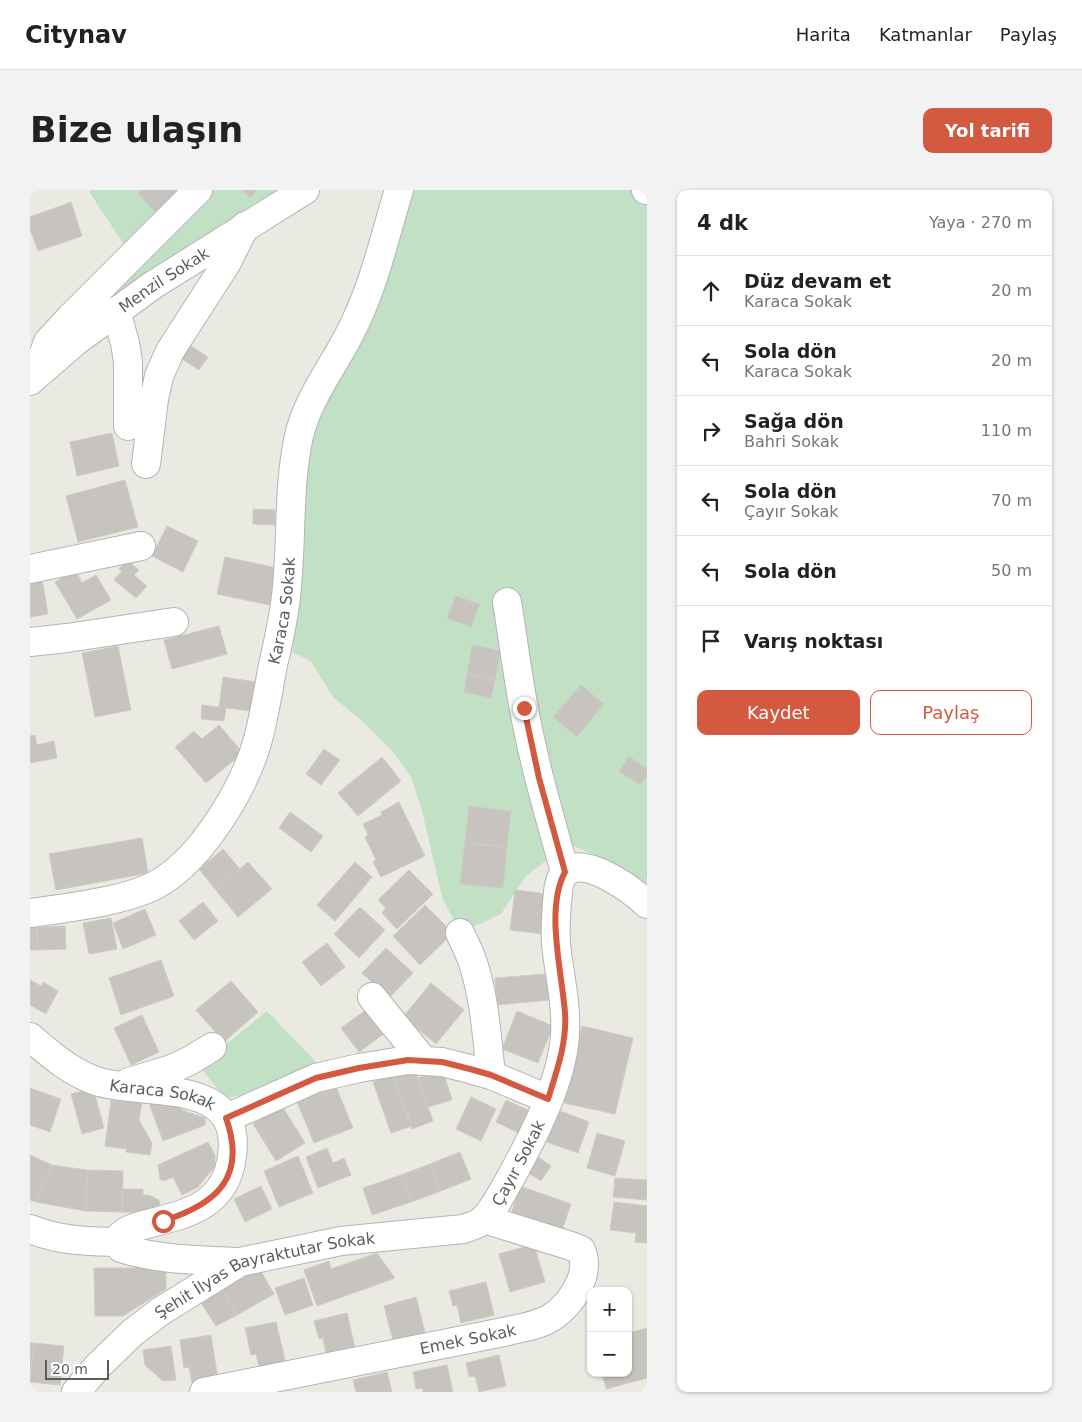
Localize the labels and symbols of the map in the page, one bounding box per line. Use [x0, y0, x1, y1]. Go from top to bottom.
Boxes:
street label: Menzil Sokak [115, 243, 213, 317]
street label: Karaca Sokak [264, 556, 299, 666]
route end [513, 697, 536, 720]
street label: Karaca Sokak [108, 1076, 220, 1115]
street label: Çayır Sokak [488, 1116, 549, 1209]
route start [152, 1210, 175, 1233]
street label: Şehit İlyas Bayraktutar Sokak [151, 1229, 377, 1322]
street label: Emek Sokak [418, 1320, 519, 1359]
scale bar [45, 1357, 109, 1380]

